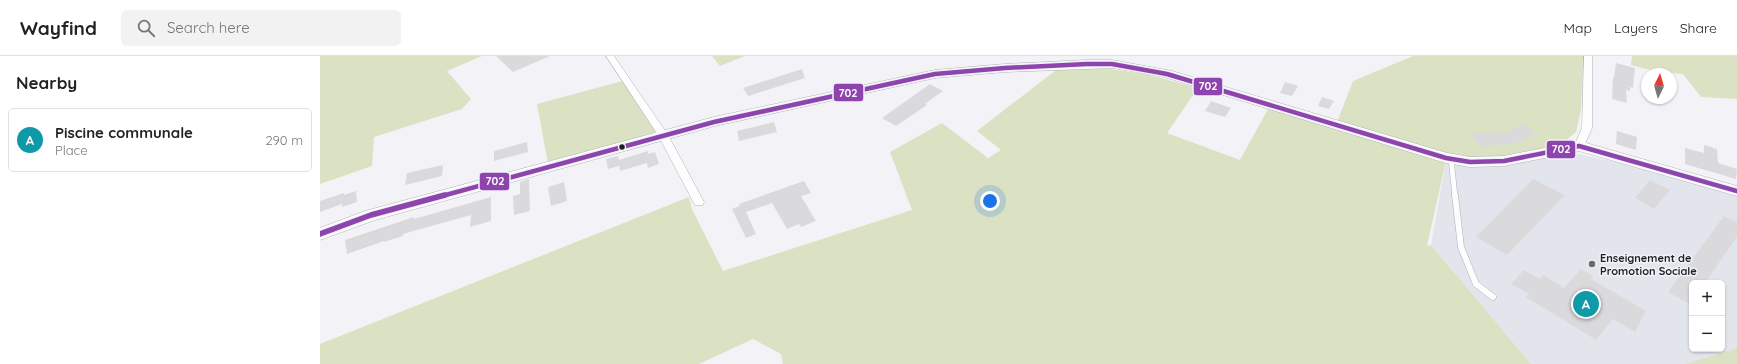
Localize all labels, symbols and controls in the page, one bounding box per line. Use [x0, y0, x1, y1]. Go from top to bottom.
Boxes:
search box [121, 10, 401, 46]
text: Wayfind [20, 16, 97, 40]
icon: search [135, 17, 157, 39]
text: Search here [167, 18, 250, 37]
text: Map [1563, 19, 1592, 37]
text: Layers [1614, 19, 1658, 37]
text: Share [1680, 19, 1717, 37]
north arrow [1641, 68, 1677, 104]
text: Nearby [16, 72, 77, 93]
line badge: 702 [1193, 77, 1223, 96]
text: 702 [1198, 79, 1218, 93]
line badge: 702 [833, 83, 864, 102]
text: 702 [838, 86, 858, 100]
text: Piscine communale [55, 123, 193, 142]
text: A [26, 132, 34, 148]
text: 290 m [265, 132, 303, 148]
line badge: 702 [1546, 140, 1576, 159]
text: Place [55, 142, 88, 158]
unlabelled marker [617, 142, 627, 152]
text: 702 [1551, 142, 1571, 156]
line badge: 702 [479, 172, 510, 191]
text: 702 [485, 174, 505, 188]
your location [980, 191, 1000, 211]
place label: Enseignement de Promotion Sociale [1600, 251, 1697, 278]
marker: Enseignement de Promotion Sociale [1587, 259, 1597, 269]
map controls [1689, 280, 1725, 352]
button: + [1689, 280, 1725, 316]
pin: A [1573, 289, 1599, 319]
button: − [1689, 316, 1725, 352]

